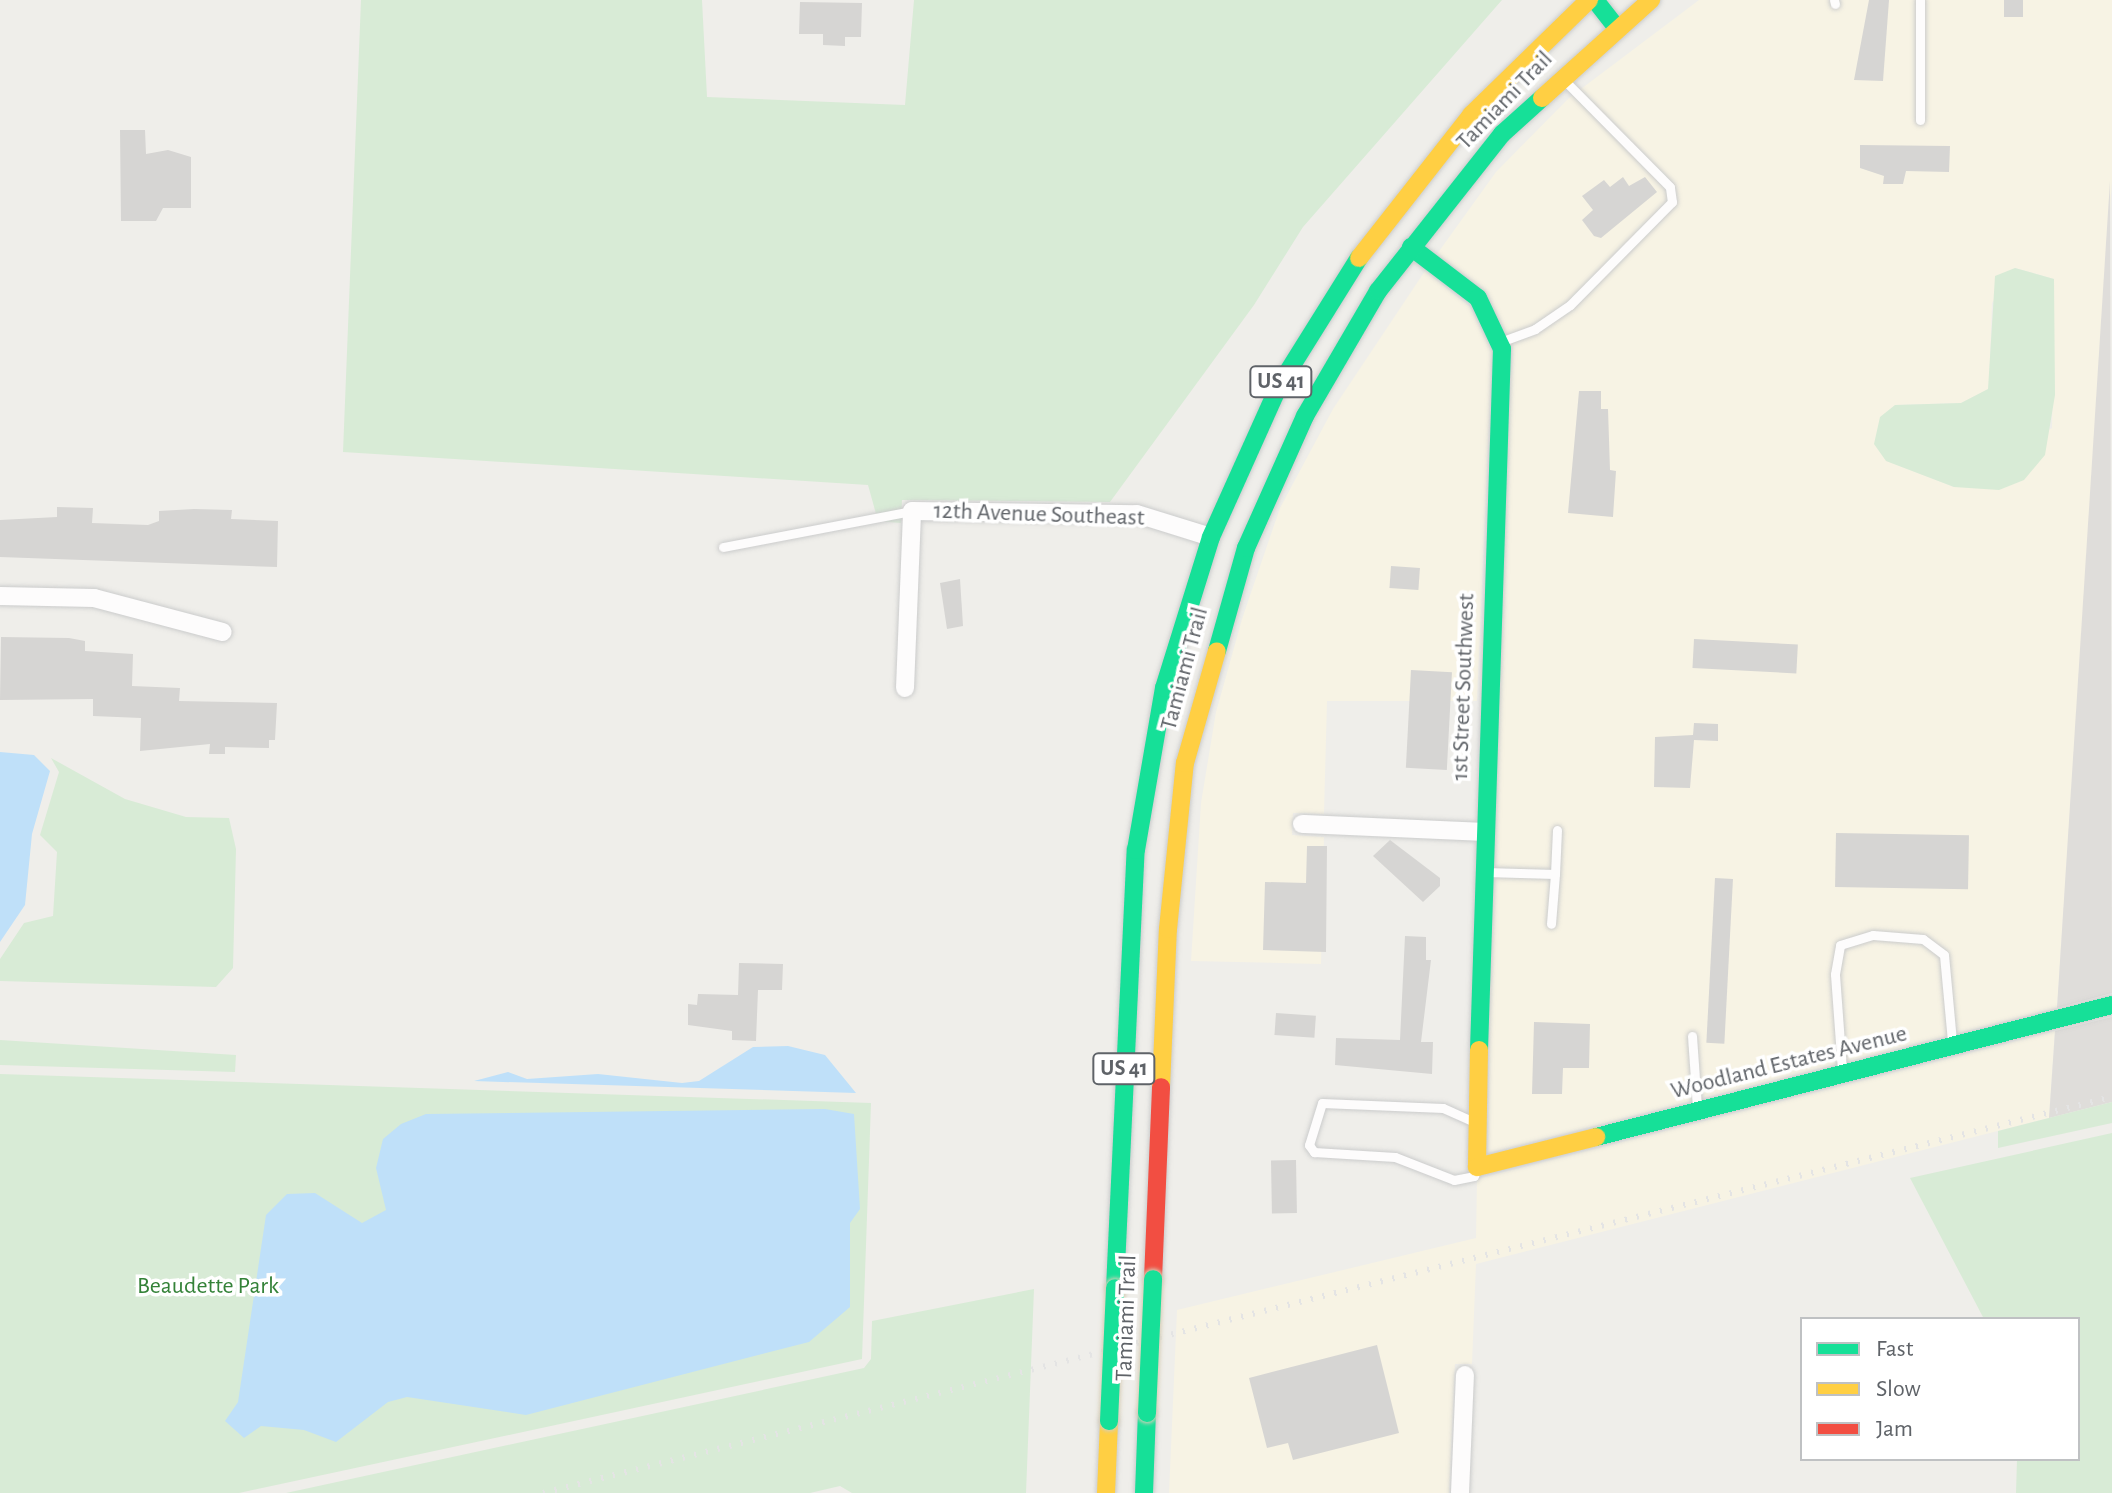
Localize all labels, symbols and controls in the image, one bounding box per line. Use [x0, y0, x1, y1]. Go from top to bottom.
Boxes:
street label: Tamiami Trail [1451, 46, 1559, 156]
road number: US 41 [1249, 364, 1313, 400]
street label: 12th Avenue Southeast [933, 497, 1145, 533]
street label: 1st Street Southwest [1446, 593, 1482, 781]
street label: Tamiami Trail [1155, 604, 1215, 734]
street label: Woodland Estates Avenue [1668, 1020, 1910, 1106]
road number: US 41 [1092, 1051, 1156, 1087]
street label: Tamiami Trail [1110, 1254, 1144, 1382]
park label: Beaudette Park [137, 1273, 279, 1301]
legend [1800, 1317, 2080, 1461]
text: Fast [1876, 1337, 1913, 1361]
text: Slow [1876, 1377, 1921, 1401]
text: Jam [1876, 1417, 1913, 1441]

